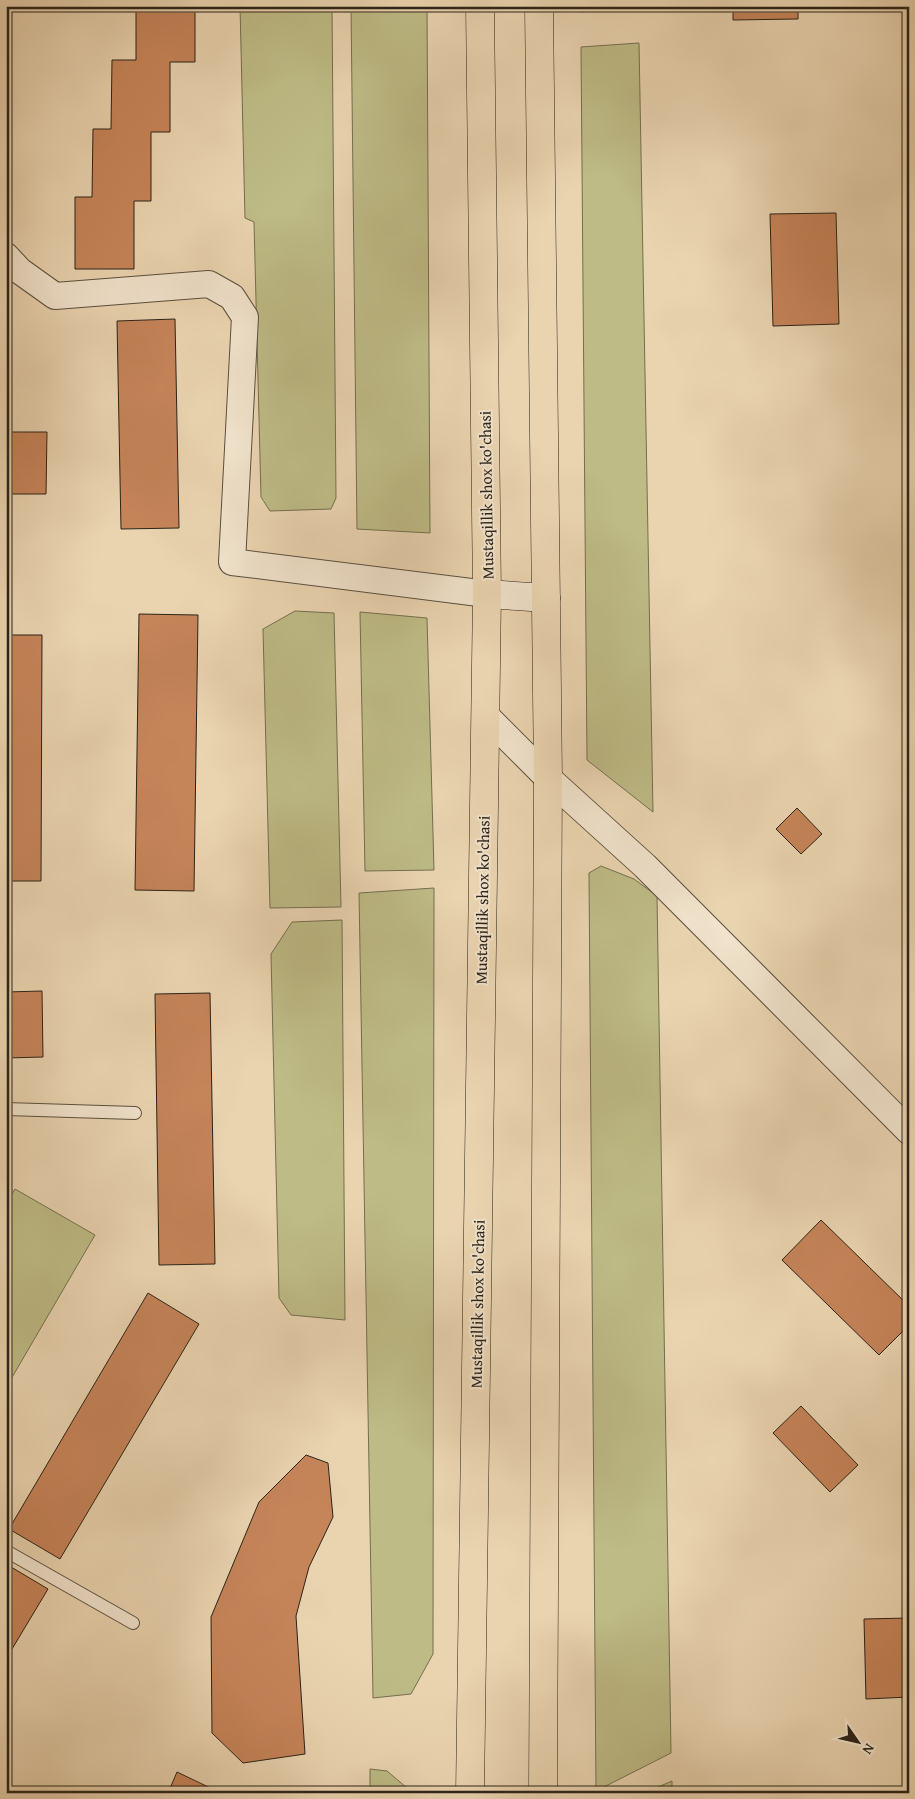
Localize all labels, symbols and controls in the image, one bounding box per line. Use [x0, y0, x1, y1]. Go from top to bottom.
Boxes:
street label: Mustaqillik shox ko'chasi [473, 410, 499, 579]
street label: Mustaqillik shox ko'chasi [469, 815, 495, 984]
street label: Mustaqillik shox ko'chasi [464, 1219, 490, 1388]
north arrow [832, 1716, 882, 1766]
text: N [858, 1740, 880, 1759]

